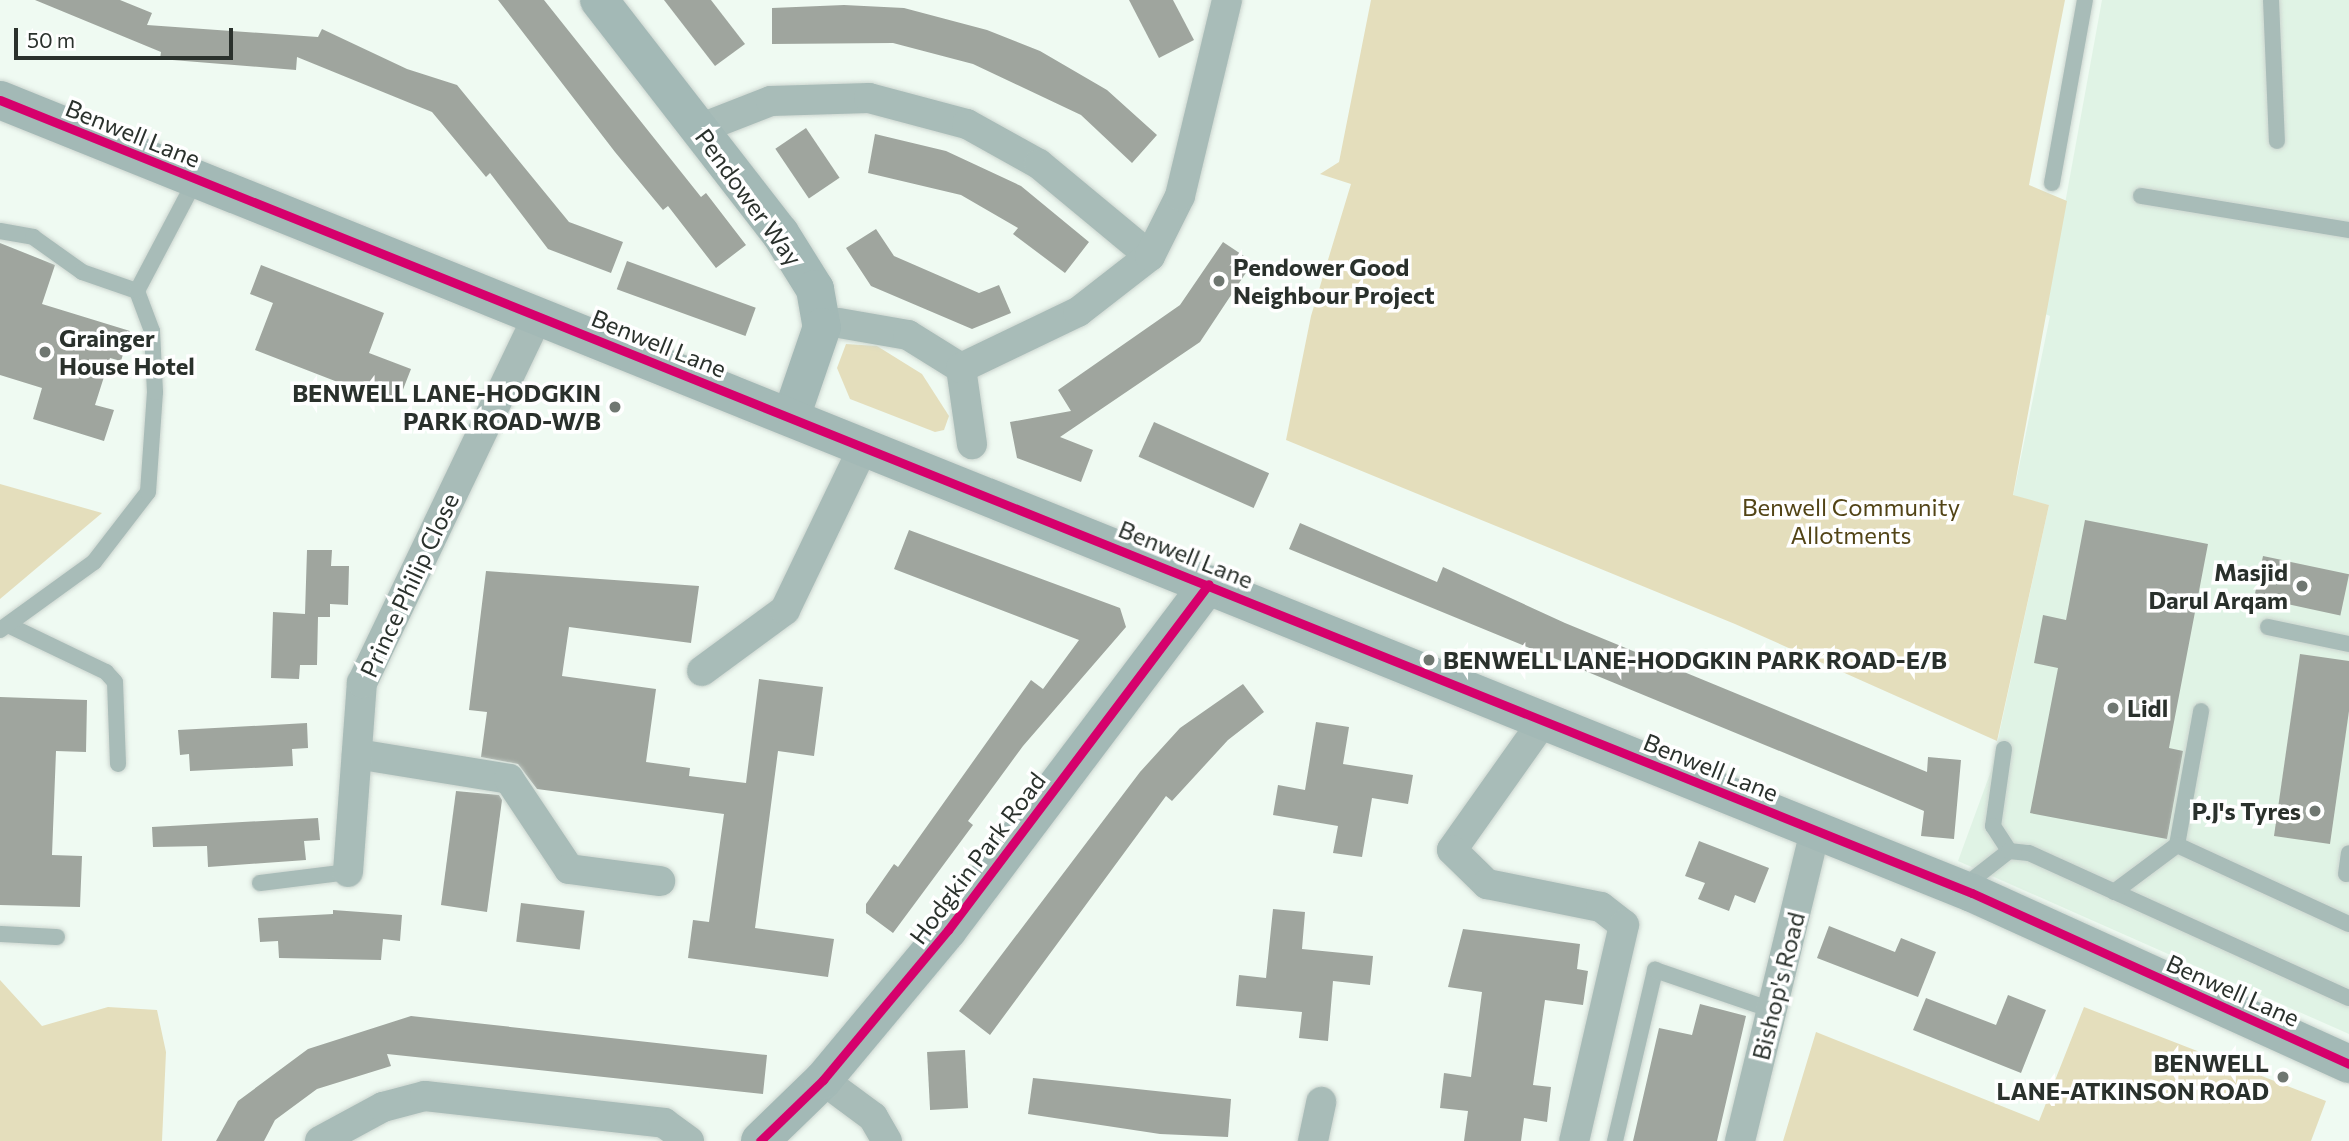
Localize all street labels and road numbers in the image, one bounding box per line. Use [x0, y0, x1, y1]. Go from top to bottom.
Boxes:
street label: Benwell Lane [62, 93, 204, 173]
street label: Pendower Way [690, 123, 808, 271]
street label: Benwell Lane [588, 303, 730, 383]
street label: Prince Philip Close [354, 488, 464, 682]
street label: Benwell Lane [1115, 514, 1257, 594]
street label: Benwell Lane [1640, 727, 1782, 807]
street label: Hodgkin Park Road [903, 766, 1051, 950]
street label: Bishop's Road [1746, 909, 1810, 1063]
street label: Benwell Lane [2162, 948, 2304, 1032]

